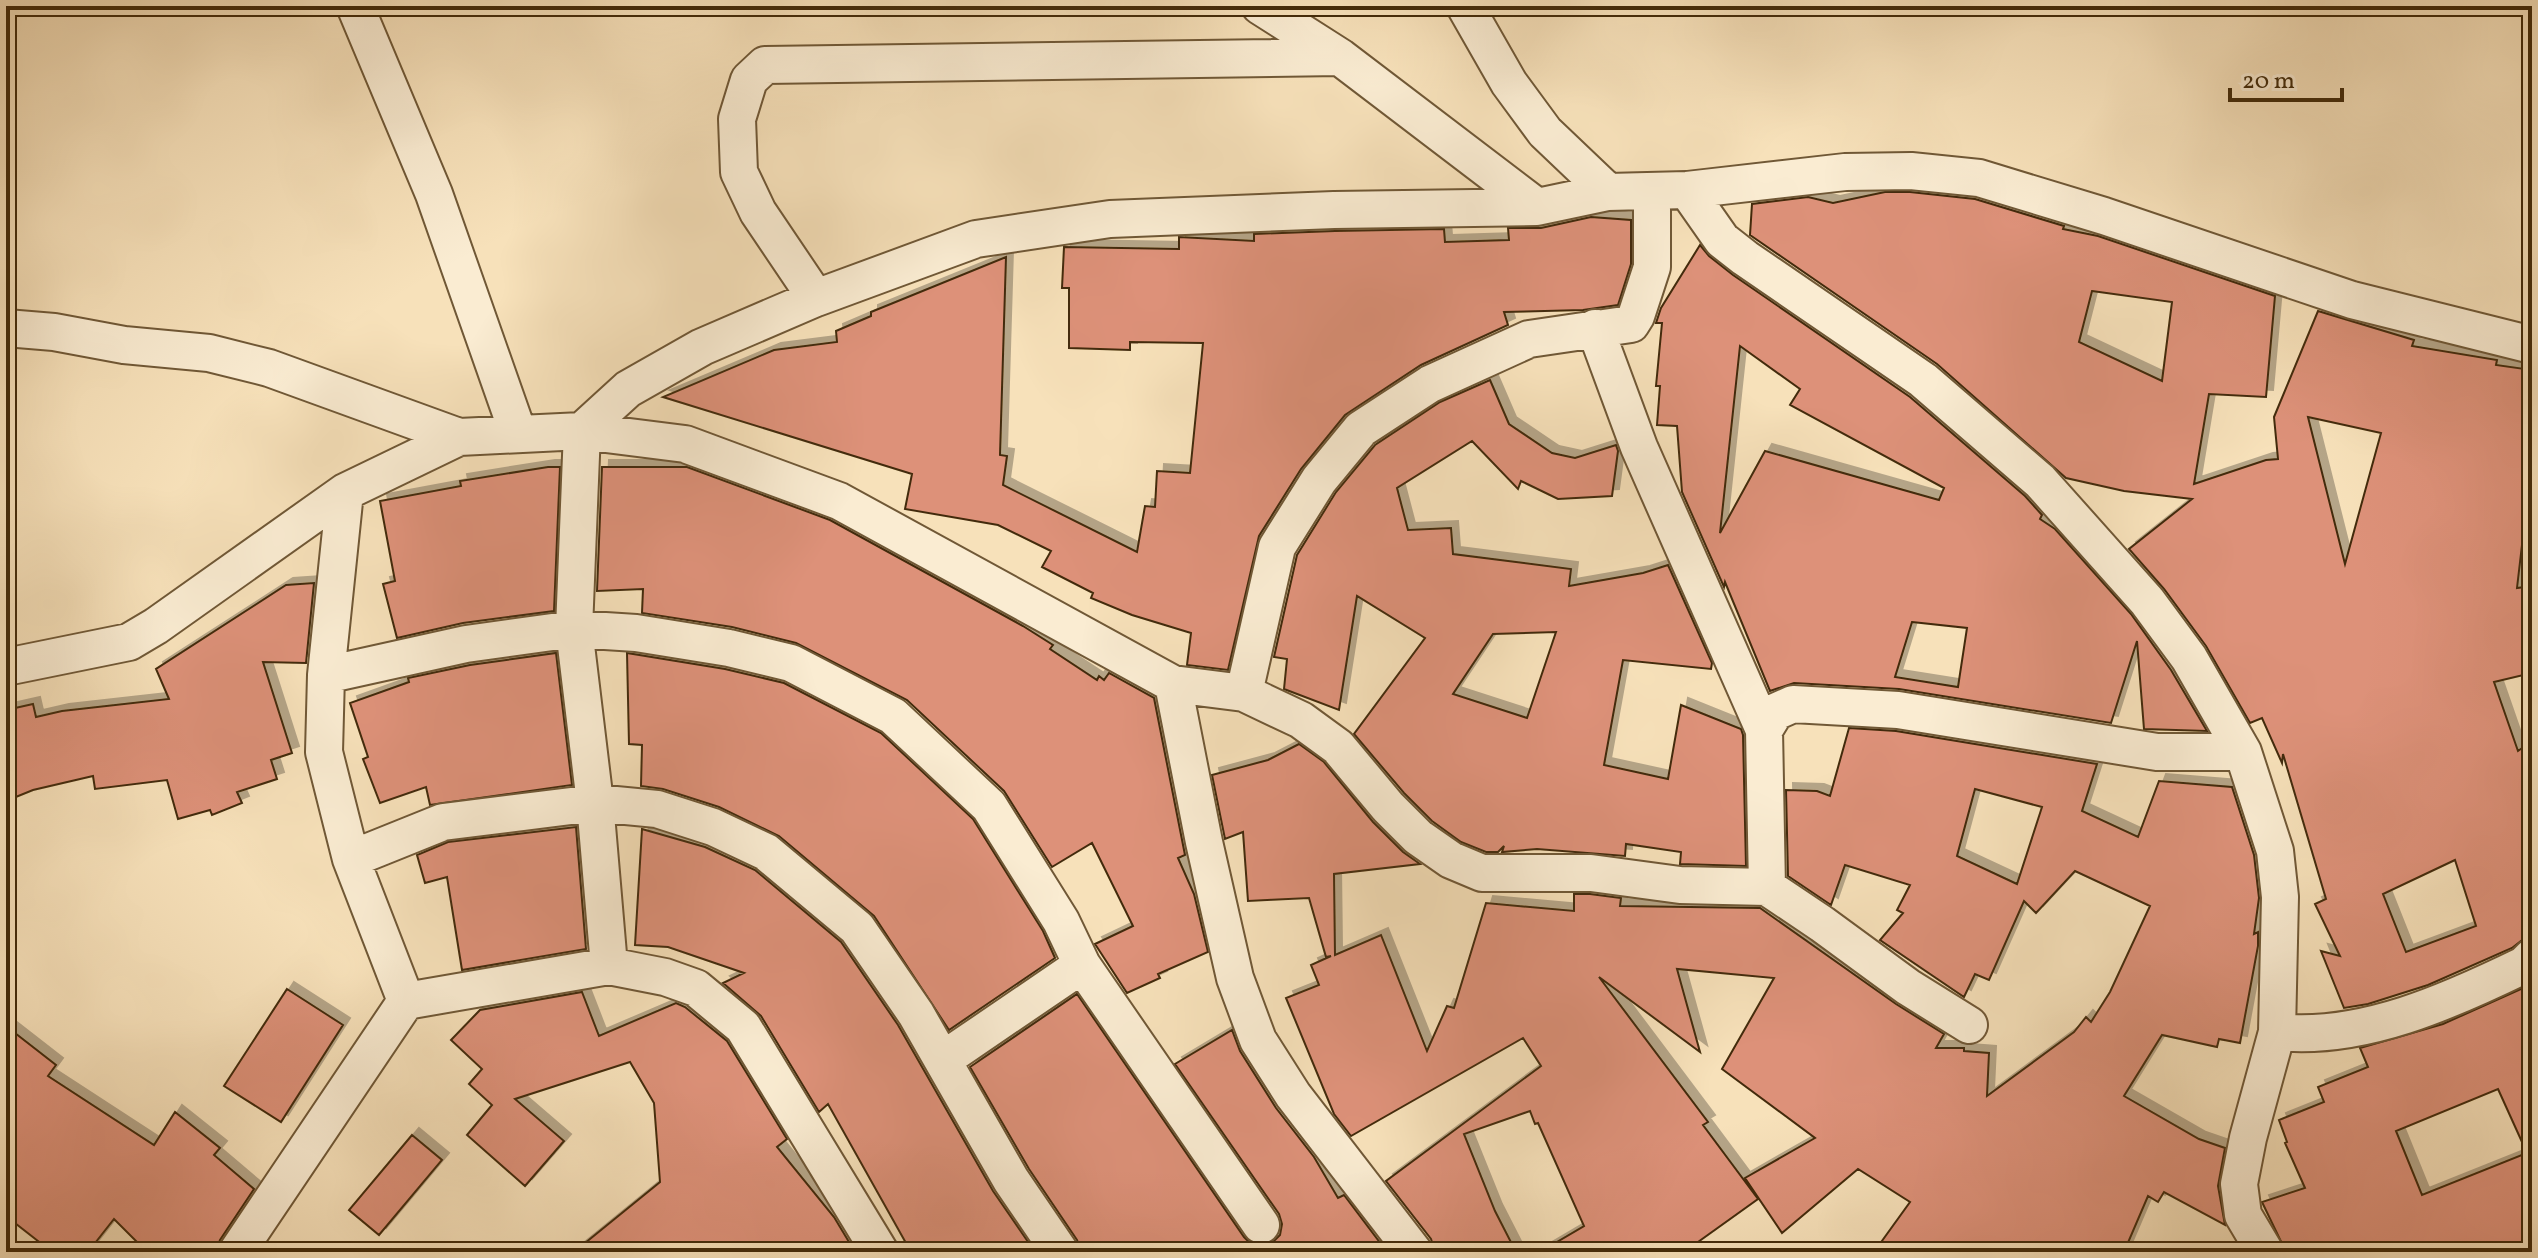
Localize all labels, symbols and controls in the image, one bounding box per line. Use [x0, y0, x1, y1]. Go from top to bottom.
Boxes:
scale bar [2230, 52, 2342, 102]
text: 20 m [2242, 65, 2295, 99]

